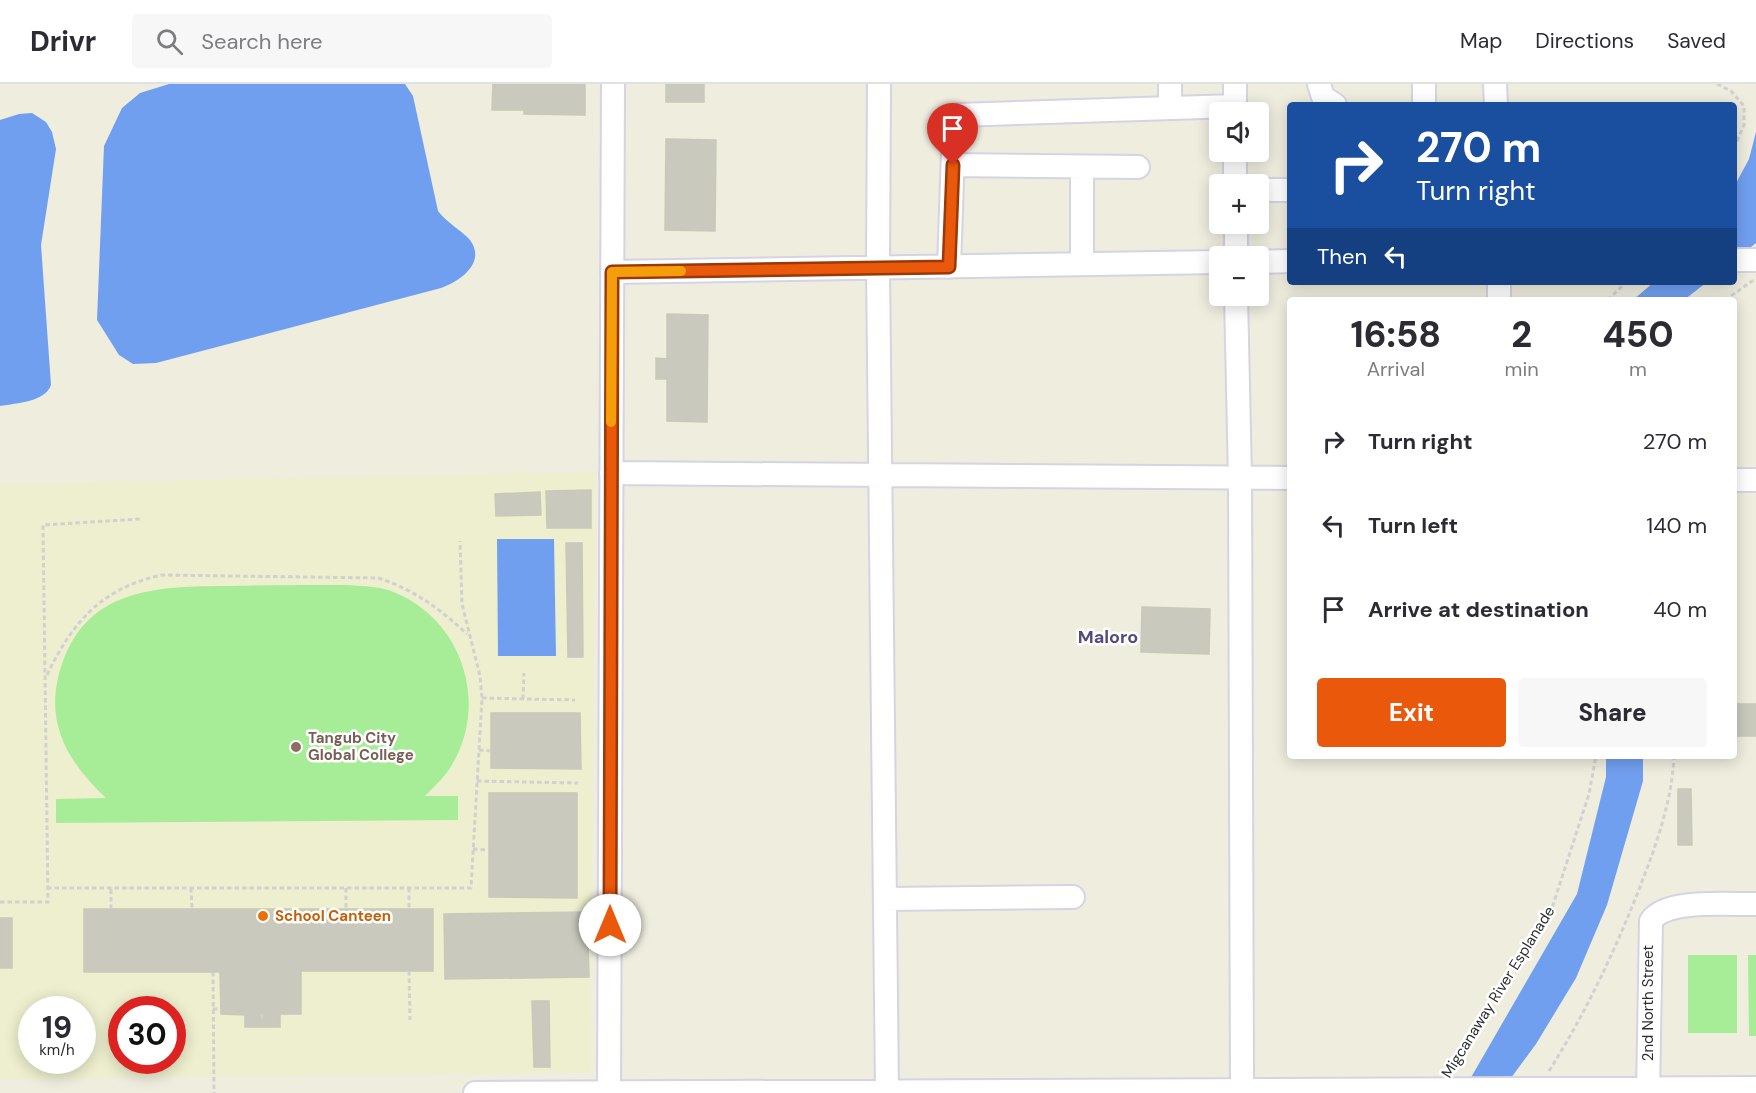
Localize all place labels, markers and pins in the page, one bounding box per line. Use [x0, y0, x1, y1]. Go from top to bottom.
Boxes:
pin [927, 103, 978, 165]
place label: Tangub City Global College [308, 728, 414, 765]
marker: Tangub City Global College [289, 740, 303, 754]
place label: School Canteen [275, 906, 391, 926]
marker: School Canteen [256, 909, 270, 923]

